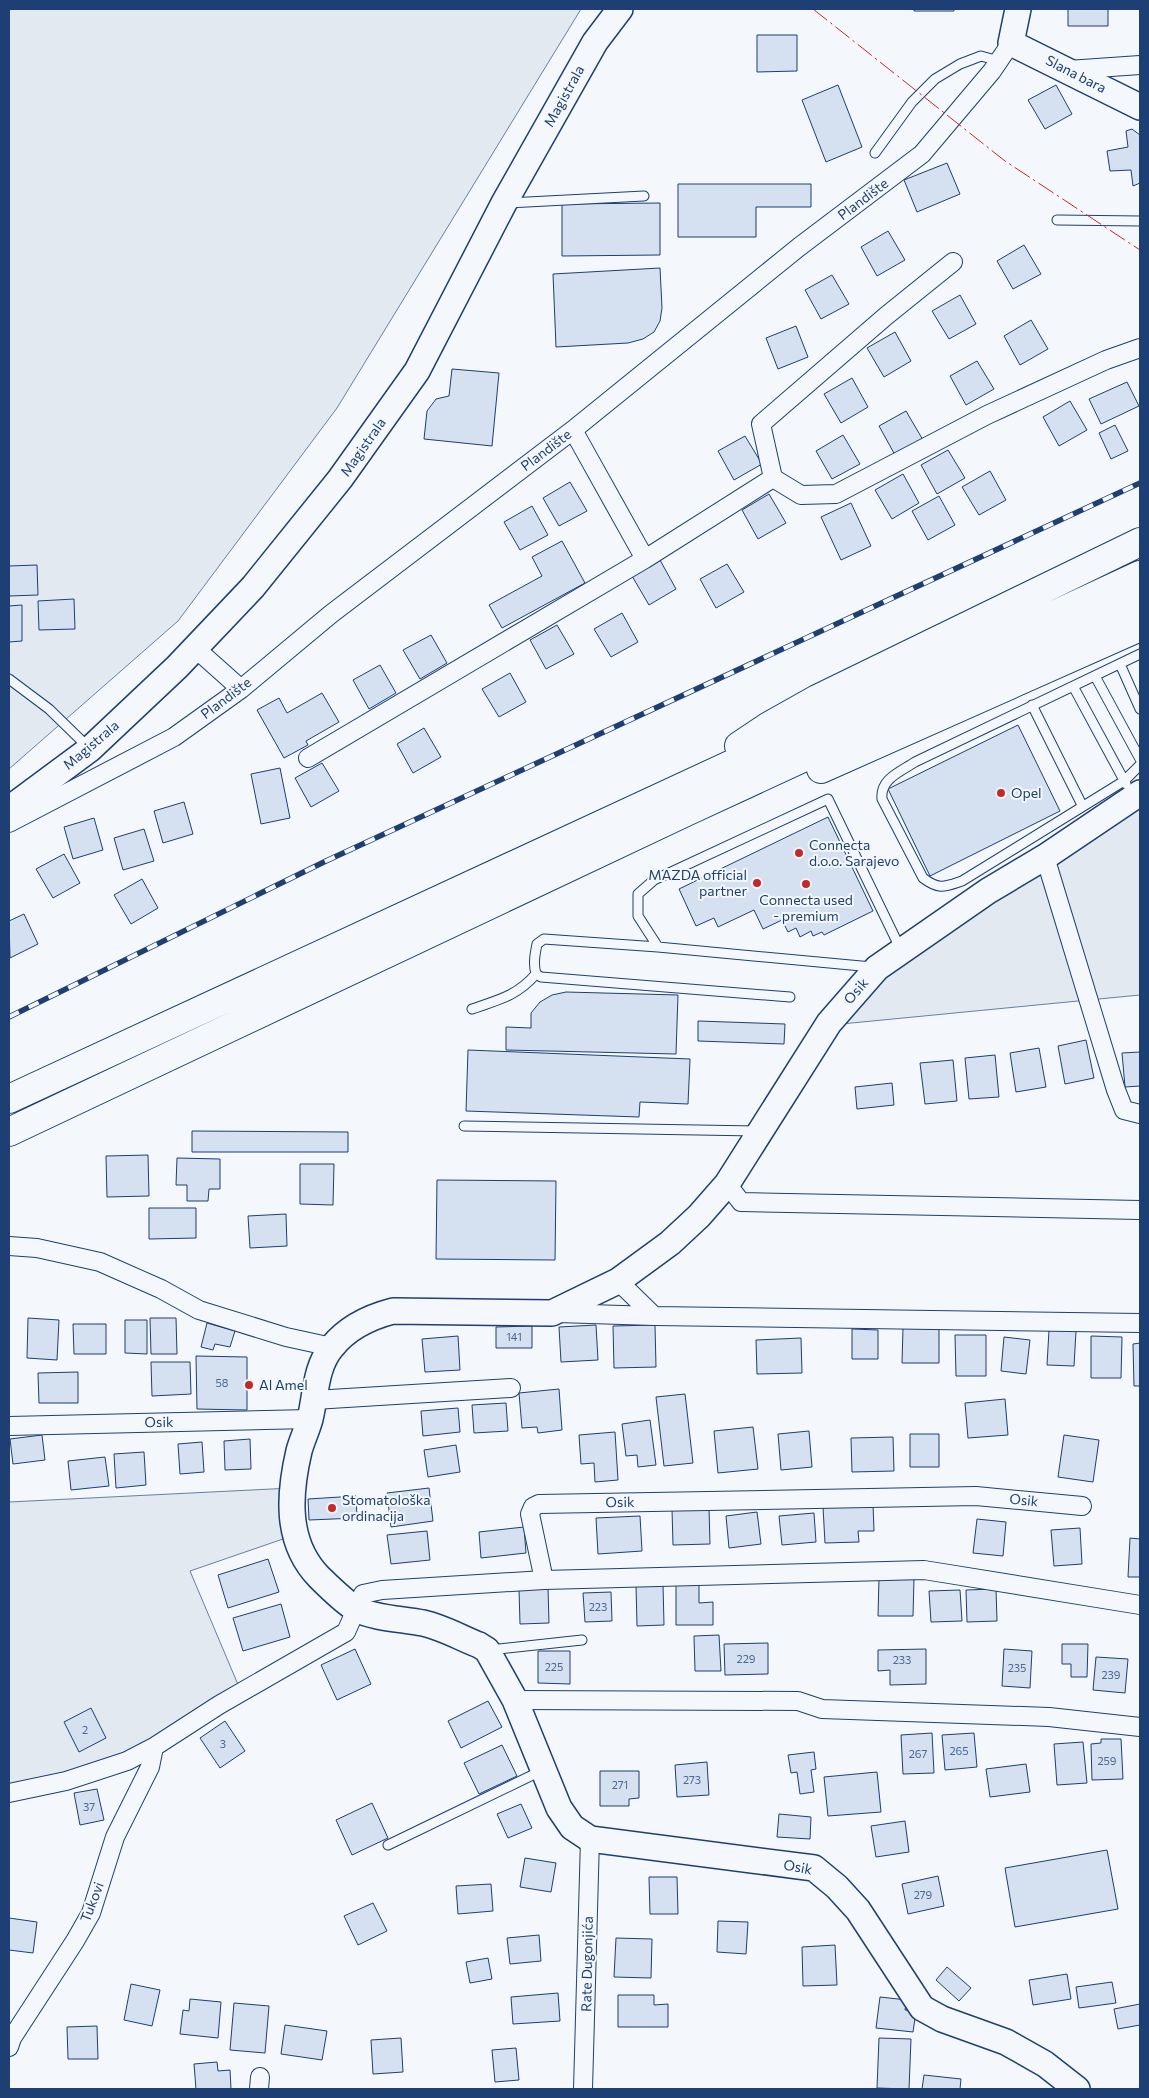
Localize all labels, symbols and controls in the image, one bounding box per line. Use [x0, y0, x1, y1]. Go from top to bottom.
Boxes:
street label: Slana bara [1043, 51, 1109, 96]
street label: Magistrala [540, 62, 587, 129]
street label: Plandište [834, 174, 891, 223]
street label: Magistrala [336, 414, 389, 479]
street label: Plandište [517, 425, 574, 474]
street label: Plandište [197, 673, 254, 722]
street label: Magistrala [59, 716, 122, 773]
place label: Opel [1011, 784, 1042, 801]
marker: Opel [995, 787, 1007, 799]
place label: Connecta d.o.o. Sarajevo [809, 836, 899, 869]
marker: Connecta d.o.o. Sarajevo [793, 847, 805, 859]
place label: MAZDA official partner [648, 866, 747, 899]
marker: MAZDA official partner [751, 877, 763, 889]
marker: Connecta used - premium [800, 878, 812, 890]
place label: Connecta used - premium [759, 891, 853, 924]
street label: Osik [840, 974, 872, 1007]
house number: 141 [506, 1330, 522, 1343]
house number: 58 [216, 1376, 229, 1389]
place label: Al Amel [259, 1376, 308, 1393]
marker: Al Amel [243, 1379, 255, 1391]
street label: Osik [144, 1413, 174, 1430]
street label: Osik [1009, 1490, 1040, 1510]
place label: Stomatološka ordinacija [342, 1491, 431, 1524]
street label: Osik [605, 1493, 635, 1510]
marker: Stomatološka ordinacija [326, 1502, 338, 1514]
house number: 223 [589, 1600, 607, 1613]
house number: 229 [737, 1652, 756, 1665]
house number: 233 [893, 1653, 911, 1666]
house number: 225 [545, 1660, 563, 1673]
house number: 235 [1008, 1661, 1026, 1674]
house number: 239 [1101, 1668, 1121, 1681]
house number: 2 [82, 1723, 88, 1736]
house number: 3 [220, 1737, 226, 1750]
house number: 265 [949, 1744, 969, 1757]
house number: 267 [909, 1747, 927, 1760]
house number: 259 [1097, 1754, 1117, 1767]
house number: 273 [683, 1773, 701, 1786]
house number: 271 [612, 1778, 628, 1791]
house number: 37 [83, 1800, 95, 1813]
street label: Osik [782, 1855, 814, 1878]
street label: Tukovi [76, 1879, 107, 1924]
house number: 279 [914, 1888, 933, 1901]
street label: Rate Dugonjića [577, 1916, 596, 2012]

